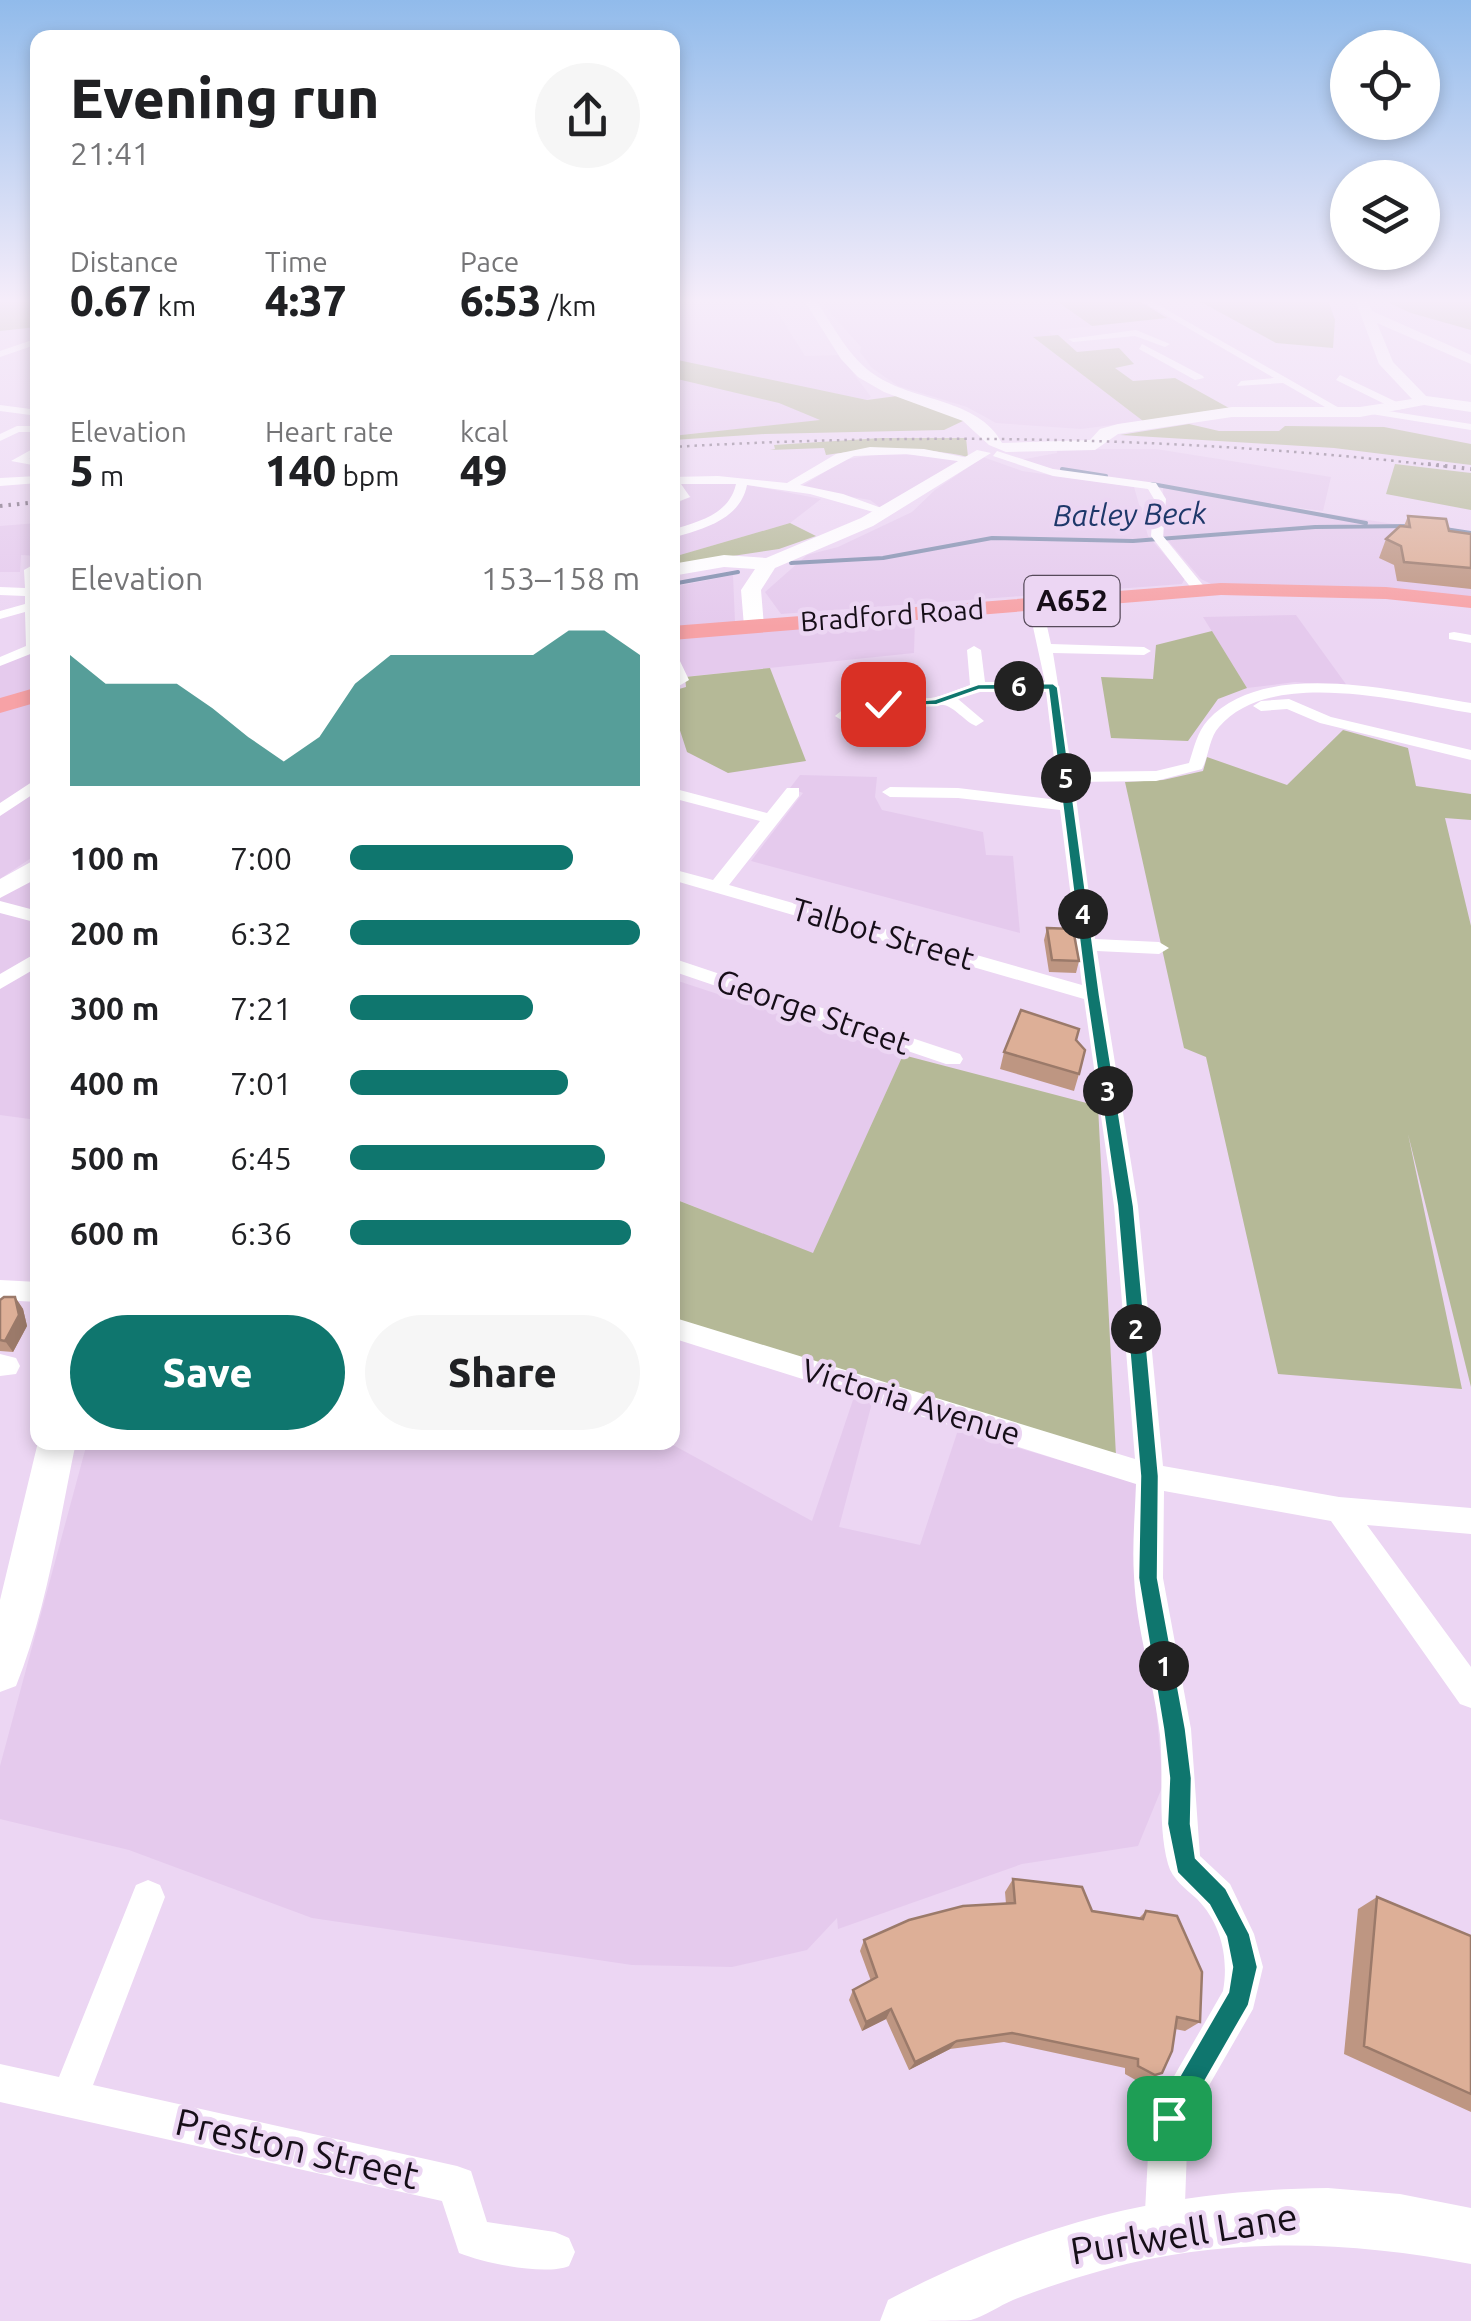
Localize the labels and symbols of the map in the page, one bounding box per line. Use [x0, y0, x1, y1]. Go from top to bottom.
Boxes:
water label: Batley Beck [1053, 496, 1208, 532]
road number: A652 [1024, 576, 1120, 626]
street label: Bradford Road [799, 593, 985, 636]
pin: 6 [994, 661, 1044, 711]
pin [841, 662, 926, 747]
pin: 5 [1041, 753, 1091, 803]
pin: 4 [1058, 889, 1108, 939]
street label: Talbot Street [788, 890, 979, 976]
street label: George Street [712, 961, 915, 1061]
pin: 3 [1083, 1066, 1133, 1116]
pin: 2 [1111, 1304, 1161, 1354]
street label: Victoria Avenue [798, 1351, 1025, 1451]
pin: 1 [1139, 1641, 1189, 1691]
pin [1127, 2076, 1212, 2161]
street label: Preston Street [172, 2100, 423, 2196]
street label: Purlwell Lane [1067, 2194, 1300, 2272]

